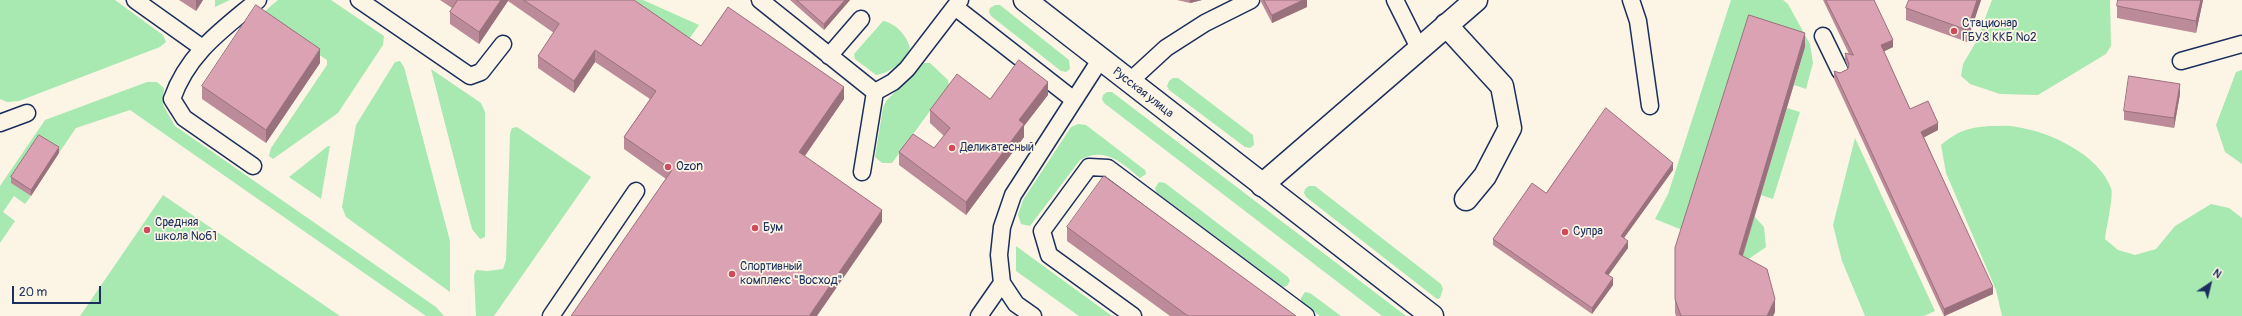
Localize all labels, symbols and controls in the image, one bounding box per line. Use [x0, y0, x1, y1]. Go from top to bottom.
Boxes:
place label: Стационар ГБУЗ ККБ №2 [1962, 17, 2037, 45]
marker: Стационар ГБУЗ ККБ №2 [1949, 26, 1959, 36]
street label: Русская улица [1110, 65, 1176, 121]
place label: Деликатесный [960, 141, 1034, 155]
marker: Деликатесный [947, 143, 957, 153]
place label: Ozon [676, 160, 703, 174]
marker: Ozon [663, 162, 673, 172]
place label: Средняя школа №61 [155, 216, 217, 244]
place label: Бум [763, 221, 783, 235]
marker: Бум [750, 223, 760, 233]
marker: Средняя школа №61 [142, 225, 152, 235]
place label: Супра [1573, 225, 1603, 239]
marker: Супра [1560, 227, 1570, 237]
place label: Спортивный комплекс "Восход" [740, 260, 842, 288]
north arrow [2190, 264, 2230, 304]
text: N [2210, 266, 2224, 281]
marker: Спортивный комплекс "Восход" [727, 269, 737, 279]
scale bar [14, 278, 103, 304]
text: 20 m [19, 285, 47, 300]

